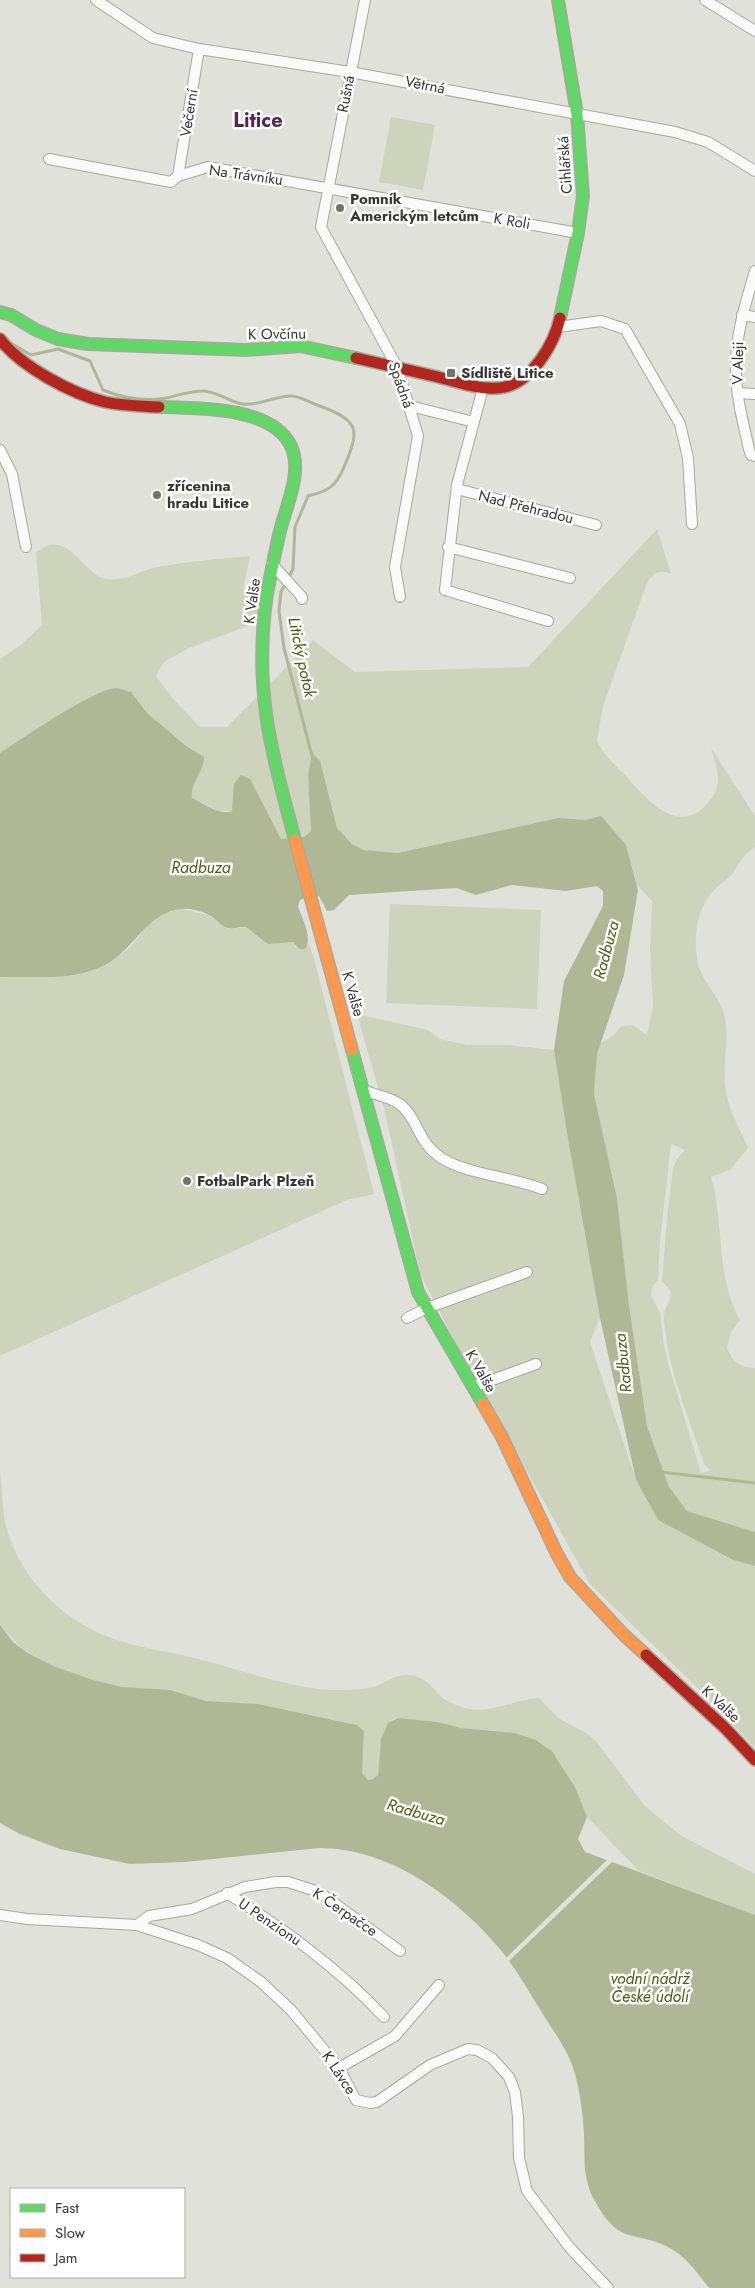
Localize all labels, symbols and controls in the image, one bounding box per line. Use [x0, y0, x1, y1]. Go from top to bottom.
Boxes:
street label: Větrná [403, 70, 447, 100]
street label: Rušná [332, 74, 360, 114]
street label: Večerní [174, 86, 204, 139]
district label: Litice [233, 106, 283, 135]
street label: Cihlářská [552, 135, 578, 195]
street label: Na Trávníku [208, 159, 284, 191]
place label: Pomník Americkým letcům [349, 188, 479, 227]
marker: Pomník Americkým letcům [334, 202, 346, 214]
street label: K Roli [492, 207, 532, 235]
street label: K Ovčínu [248, 322, 306, 346]
street label: V Aleji [727, 341, 749, 385]
street label: Spádná [382, 359, 420, 411]
place label: Sídliště Litice [461, 362, 554, 384]
marker: Sídliště Litice [445, 367, 457, 379]
place label: zřícenina hradu Litice [167, 475, 250, 514]
street label: Nad Přehradou [476, 485, 576, 529]
marker: zřícenina hradu Litice [151, 489, 163, 501]
street label: K Valše [238, 577, 266, 625]
water label: Litický potok [282, 615, 322, 700]
water label: Radbuza [171, 856, 231, 879]
water label: Radbuza [587, 918, 625, 982]
street label: K Valše [336, 969, 370, 1019]
place label: FotbalPark Plzeň [197, 1170, 314, 1192]
marker: FotbalPark Plzeň [181, 1175, 193, 1187]
water label: Radbuza [608, 1332, 638, 1394]
street label: K Valše [460, 1346, 502, 1397]
street label: K Valše [697, 1680, 745, 1728]
water label: Radbuza [384, 1793, 448, 1831]
street label: K Čerpačce [308, 1882, 382, 1942]
street label: U Penzionu [234, 1893, 306, 1951]
water label: vodní nádrž České údolí [610, 1967, 691, 2008]
street label: K Lávce [316, 2047, 362, 2099]
legend [10, 2188, 185, 2278]
text: Fast [55, 2197, 79, 2219]
text: Slow [55, 2222, 86, 2244]
text: Jam [53, 2247, 78, 2269]

